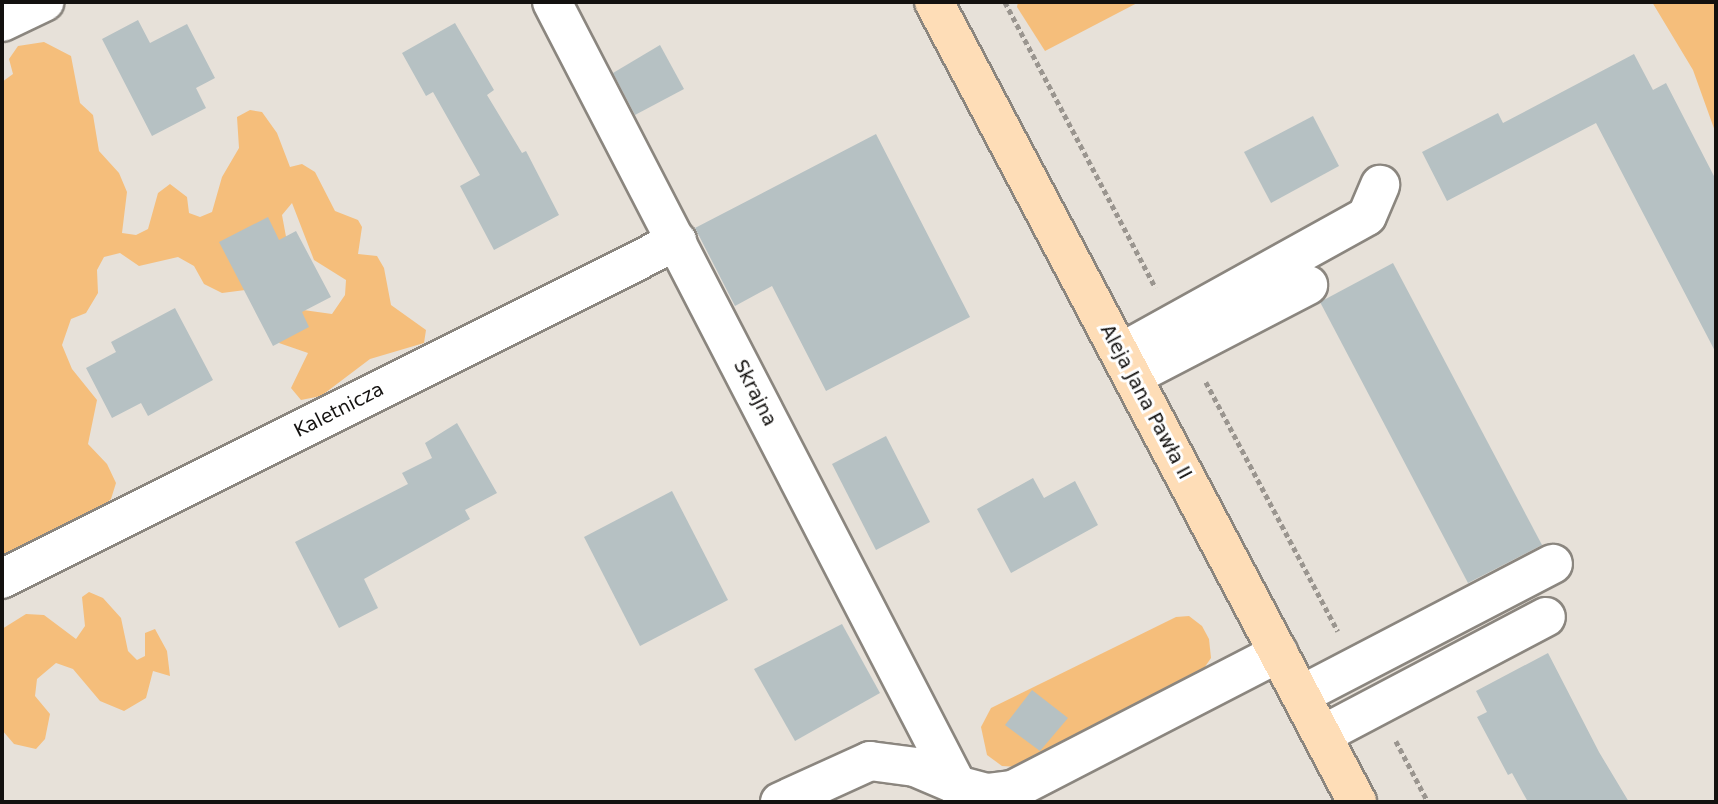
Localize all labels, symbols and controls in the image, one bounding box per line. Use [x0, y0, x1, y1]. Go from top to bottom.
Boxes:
street label: Aleja Jana Pawła II [1096, 321, 1196, 483]
street label: Skrajna [729, 356, 781, 430]
street label: Kaletnicza [290, 378, 388, 442]

